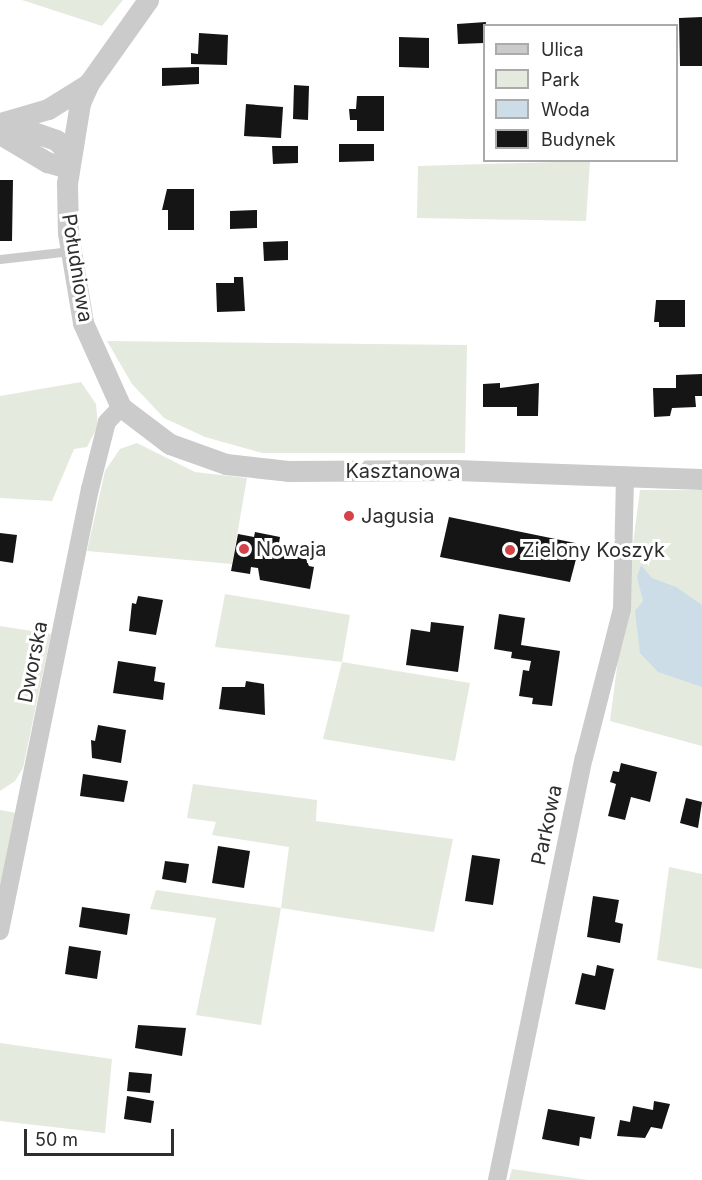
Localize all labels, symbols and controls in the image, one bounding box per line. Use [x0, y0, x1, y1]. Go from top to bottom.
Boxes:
legend [483, 24, 678, 162]
text: Ulica [541, 39, 584, 60]
text: Park [541, 69, 580, 90]
text: Woda [541, 99, 590, 120]
text: Budynek [541, 129, 616, 150]
street label: Południowa [57, 212, 97, 324]
street label: Kasztanowa [345, 459, 461, 483]
place label: Jagusia [361, 504, 434, 528]
marker: Jagusia [342, 509, 356, 523]
place label: Nowaja [256, 537, 326, 561]
place label: Zielony Koszyk [522, 538, 665, 562]
marker: Nowaja [237, 542, 251, 556]
marker: Zielony Koszyk [503, 543, 517, 557]
street label: Dworska [13, 619, 53, 705]
street label: Parkowa [527, 783, 567, 867]
scale bar [27, 1117, 177, 1155]
text: 50 m [35, 1129, 78, 1150]

